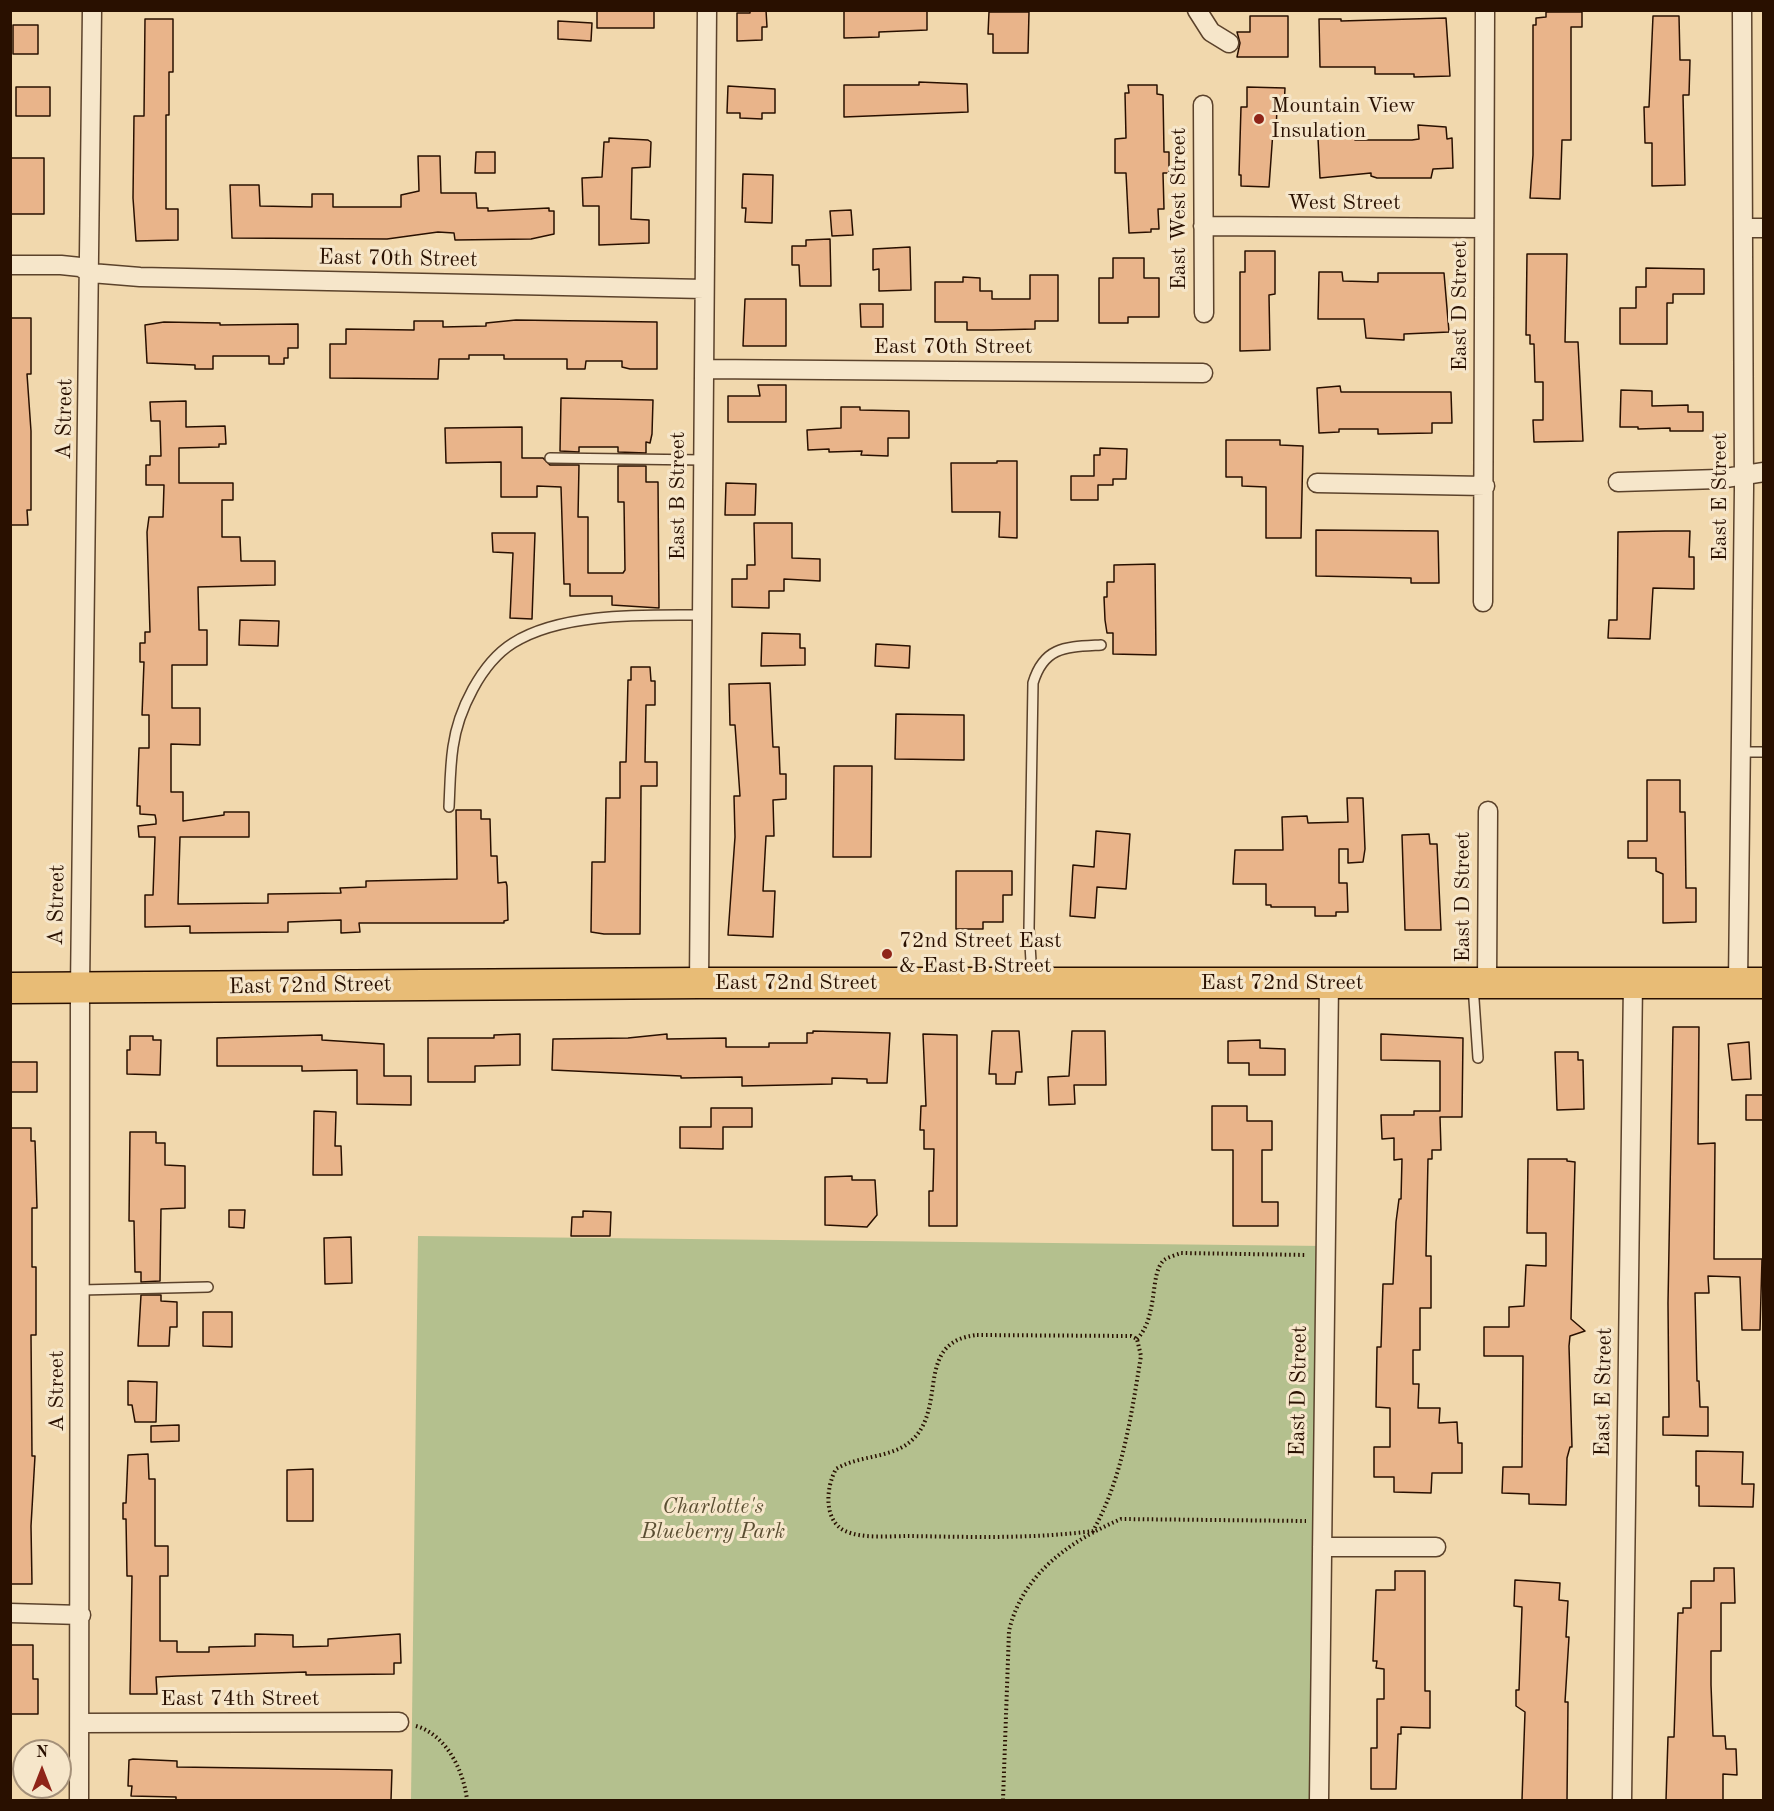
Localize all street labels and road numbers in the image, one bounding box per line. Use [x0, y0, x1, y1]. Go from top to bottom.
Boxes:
street label: East West Street [1166, 128, 1192, 290]
street label: West Street [1287, 190, 1401, 216]
street label: East D Street [1447, 240, 1473, 372]
street label: East 70th Street [318, 244, 478, 274]
street label: East 70th Street [873, 334, 1033, 360]
street label: A Street [51, 378, 79, 460]
street label: East B Street [665, 431, 691, 561]
street label: East E Street [1707, 432, 1733, 562]
street label: East D Street [1450, 831, 1476, 963]
street label: A Street [43, 864, 71, 946]
street label: East 72nd Street [715, 970, 877, 996]
street label: East 72nd Street [1201, 970, 1363, 996]
street label: East 72nd Street [228, 971, 392, 1001]
street label: East D Street [1285, 1325, 1313, 1457]
street label: East E Street [1590, 1327, 1618, 1457]
street label: A Street [44, 1350, 70, 1432]
street label: East 74th Street [160, 1686, 320, 1712]

